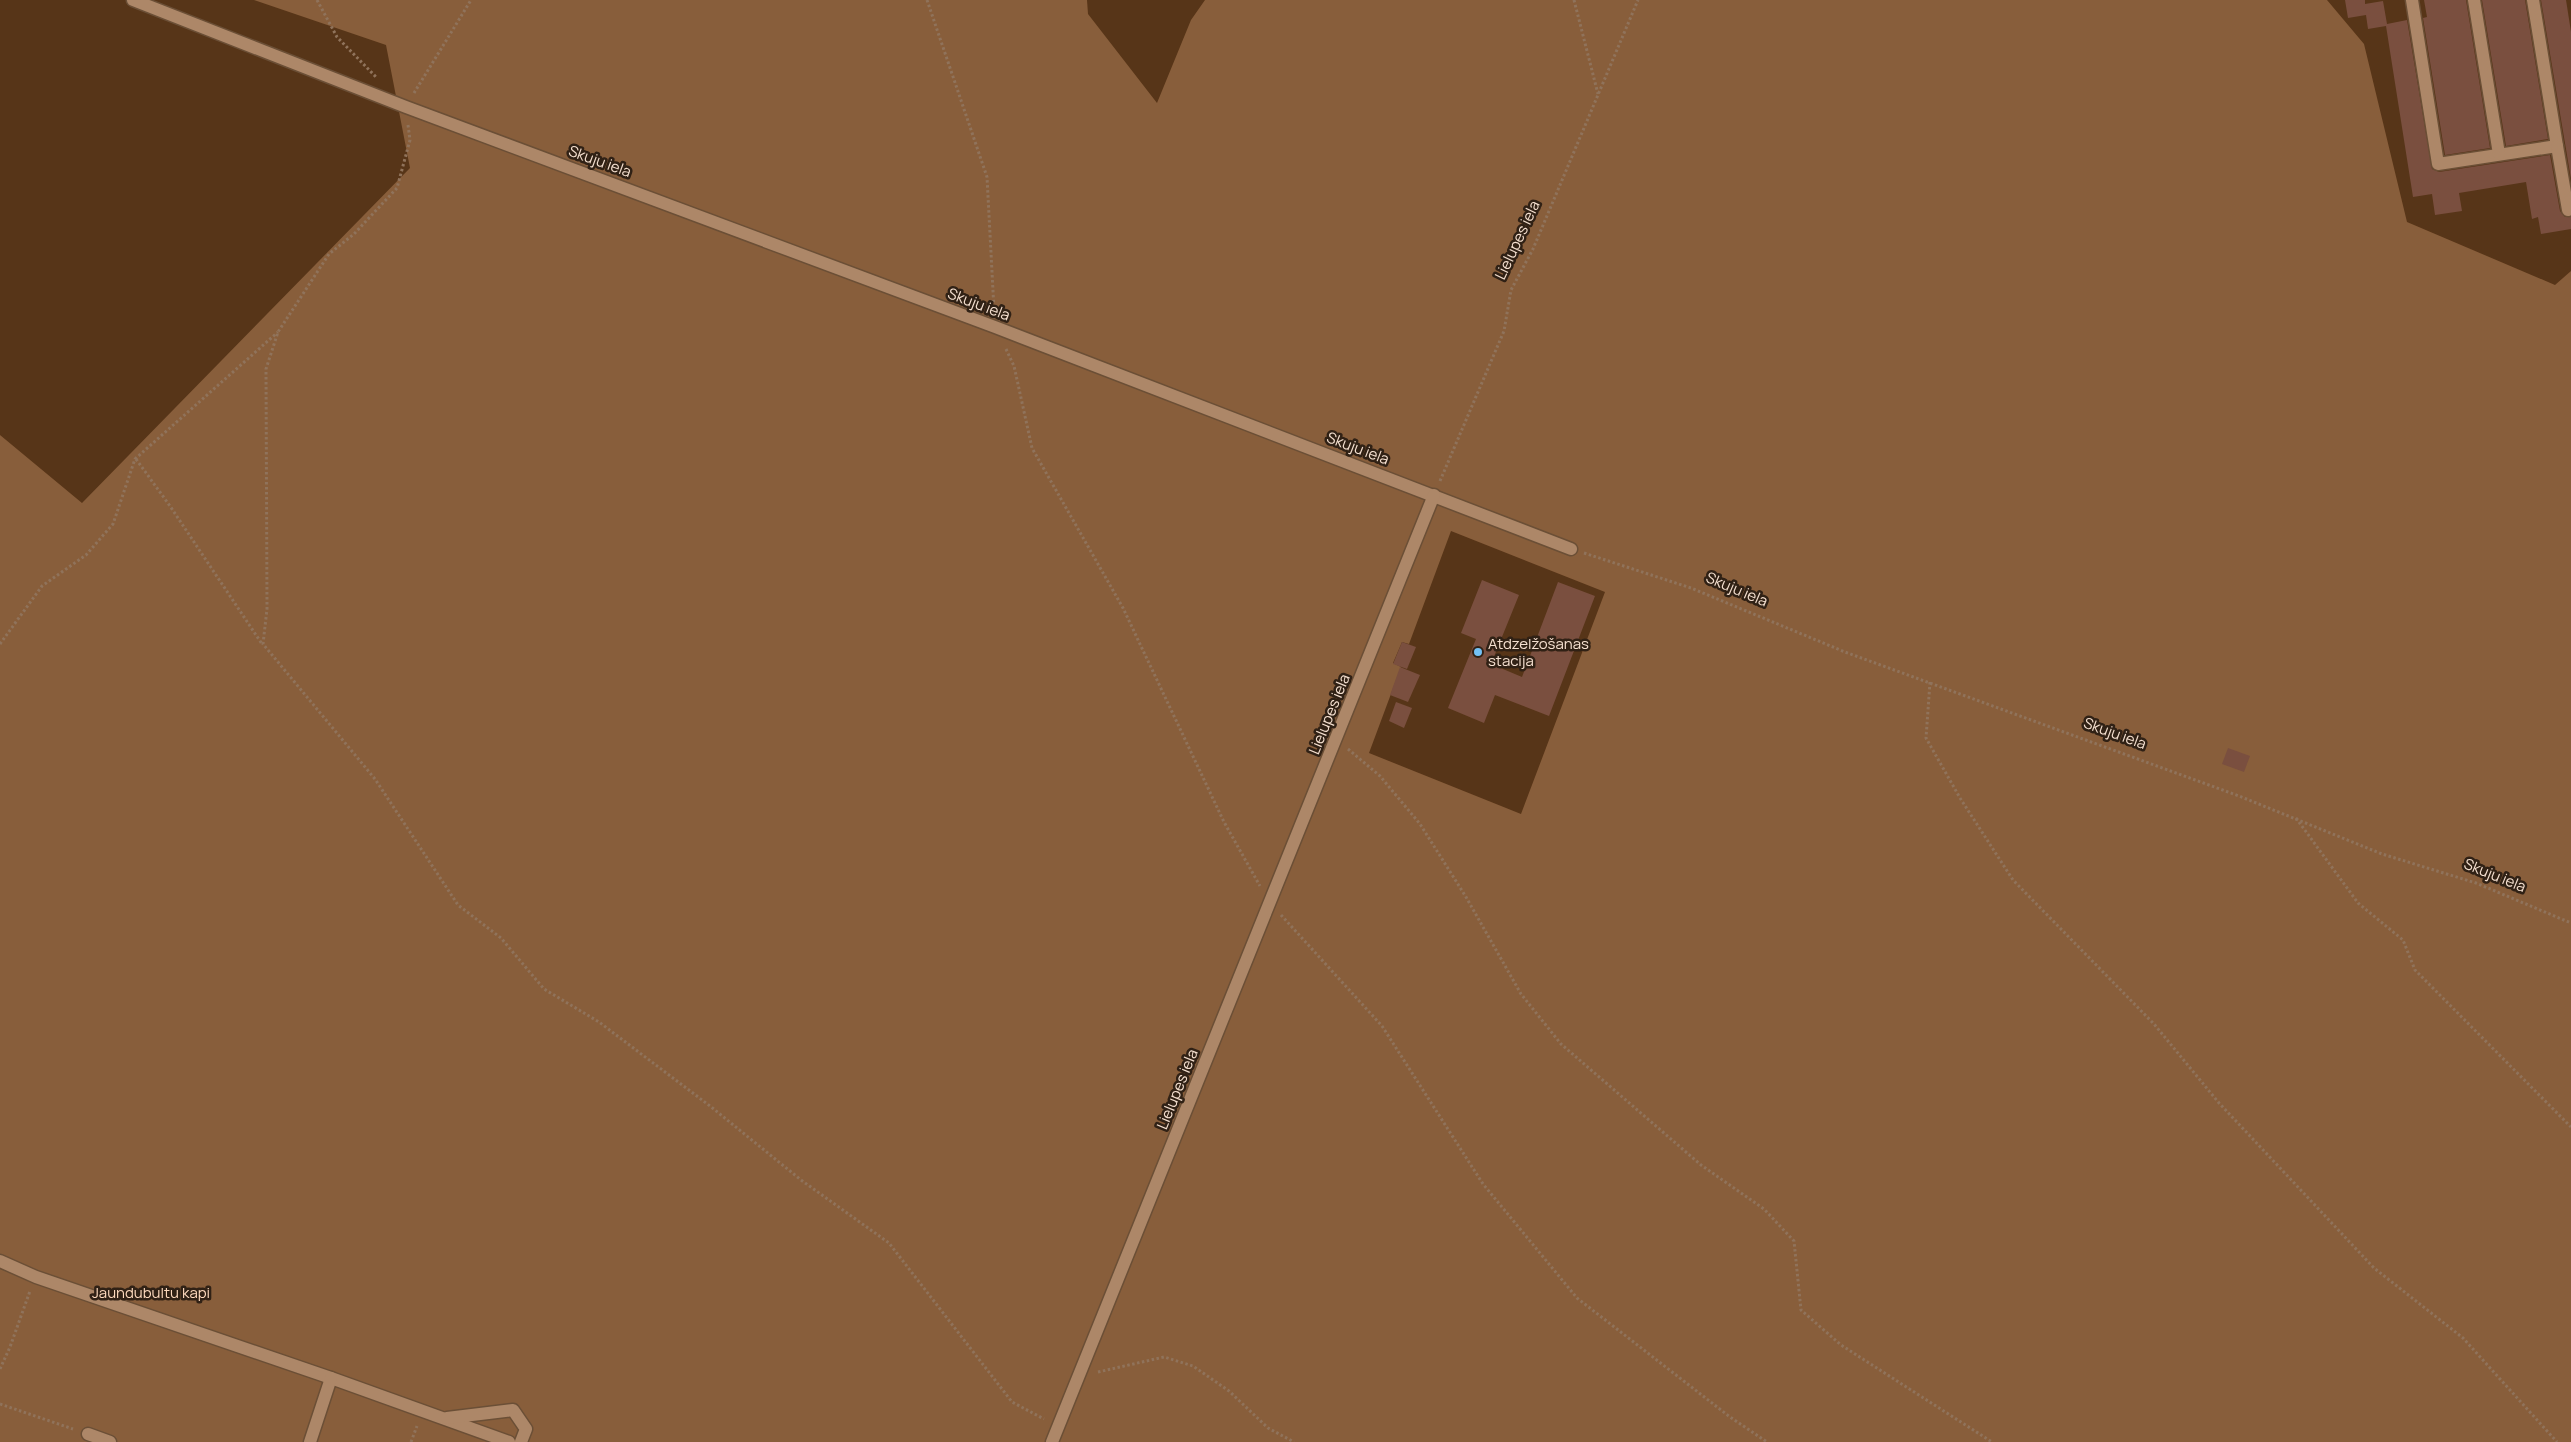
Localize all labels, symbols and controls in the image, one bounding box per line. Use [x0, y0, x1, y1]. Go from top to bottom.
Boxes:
street label: Skuju iela [566, 140, 634, 182]
street label: Lielupes iela [1490, 197, 1544, 283]
street label: Skuju iela [945, 282, 1013, 326]
street label: Skuju iela [1324, 426, 1392, 470]
street label: Skuju iela [1703, 567, 1771, 611]
place label: Atdzelžošanas stacija [1488, 633, 1589, 671]
marker: Atdzelžošanas stacija [1472, 646, 1484, 658]
street label: Lielupes iela [1303, 671, 1355, 757]
street label: Skuju iela [2081, 712, 2149, 754]
street label: Skuju iela [2461, 853, 2529, 897]
street label: Lielupes iela [1151, 1046, 1203, 1132]
park label: Jaundubultu kapi [92, 1282, 210, 1303]

